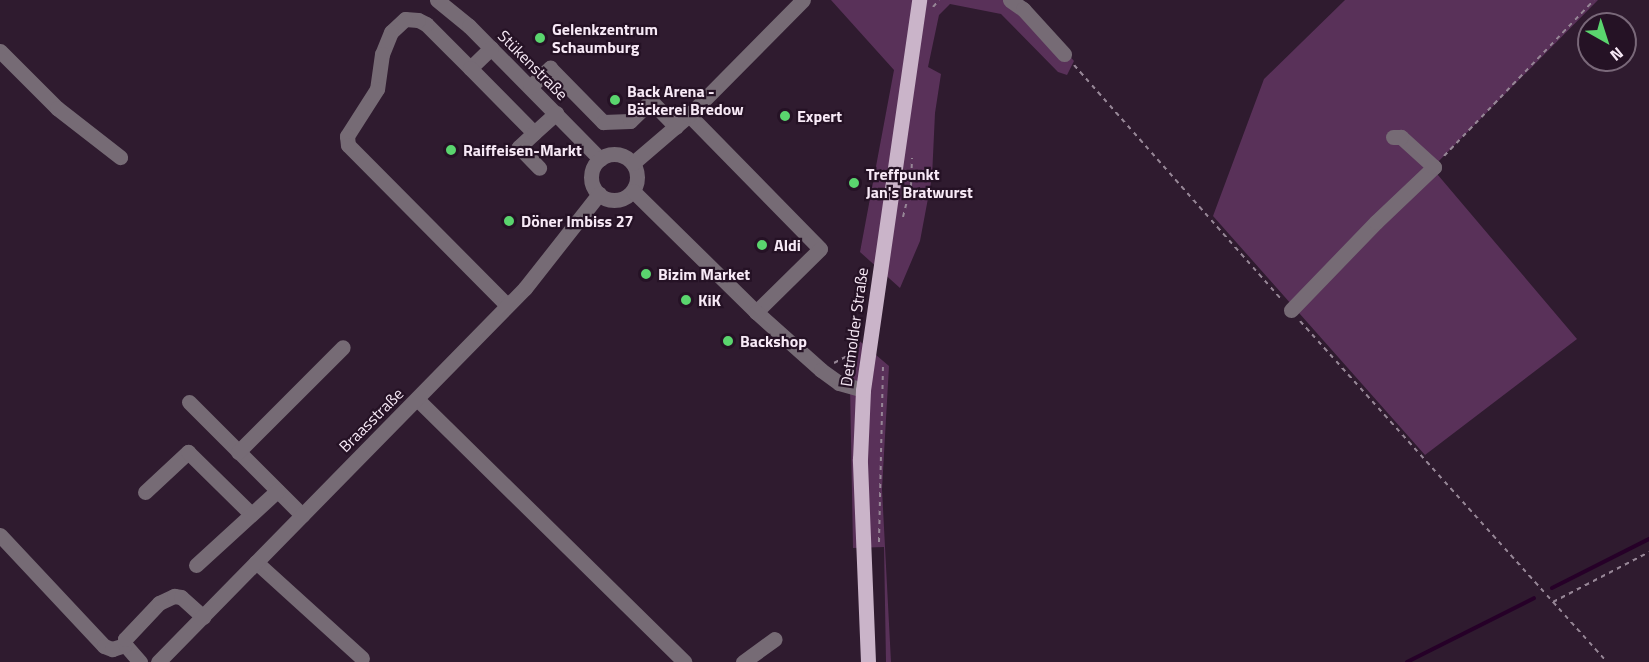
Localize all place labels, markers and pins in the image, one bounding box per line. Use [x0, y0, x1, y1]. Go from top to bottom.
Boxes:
place label: Gelenkzentrum Schaumburg [552, 19, 658, 57]
marker: Gelenkzentrum Schaumburg [533, 31, 547, 45]
place label: Back Arena - Bäckerei Bredow [627, 81, 744, 119]
marker: Back Arena - Bäckerei Bredow [608, 93, 622, 107]
place label: Expert [797, 106, 842, 126]
marker: Expert [778, 109, 792, 123]
place label: Raiffeisen-Markt [463, 140, 582, 160]
marker: Raiffeisen-Markt [444, 143, 458, 157]
place label: Treffpunkt Jan's Bratwurst [866, 164, 973, 202]
marker: Treffpunkt Jan's Bratwurst [847, 176, 861, 190]
place label: Döner Imbiss 27 [521, 211, 634, 231]
marker: Döner Imbiss 27 [502, 214, 516, 228]
place label: Aldi [774, 235, 801, 255]
marker: Aldi [755, 238, 769, 252]
place label: Bizim Market [658, 264, 750, 284]
marker: Bizim Market [639, 267, 653, 281]
place label: KiK [698, 290, 721, 310]
marker: KiK [679, 293, 693, 307]
place label: Backshop [740, 331, 807, 351]
marker: Backshop [721, 334, 735, 348]

